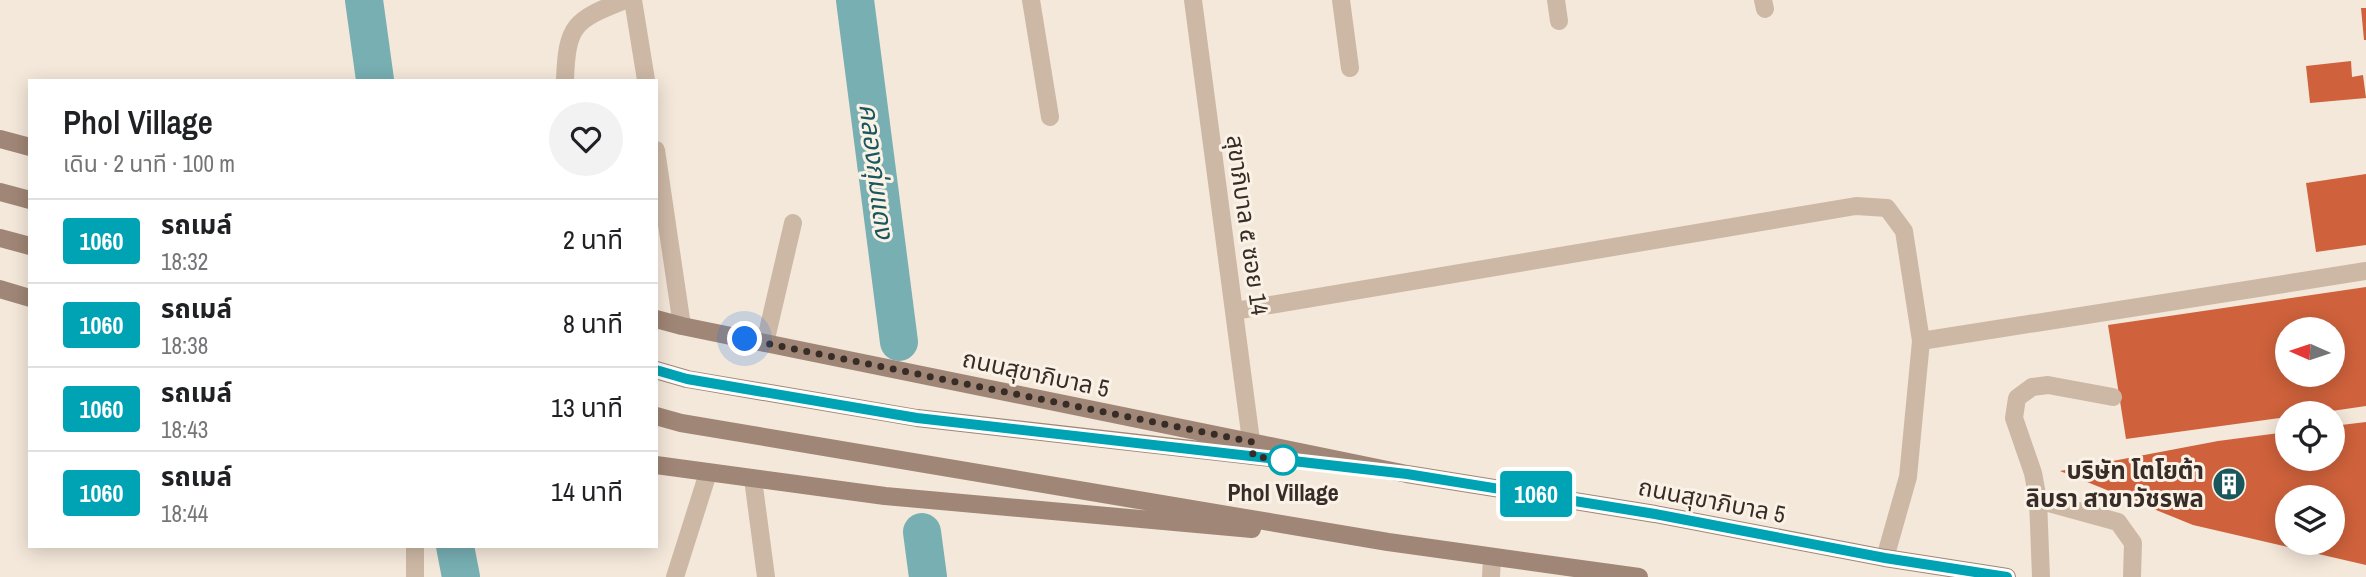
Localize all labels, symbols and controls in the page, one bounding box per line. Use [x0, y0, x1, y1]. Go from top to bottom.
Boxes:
text: Phol Village [63, 100, 213, 144]
water label: คลองกุ่มแดง [851, 101, 903, 242]
button: heart [549, 102, 623, 176]
street label: สุขาภิบาล ๕ ซอย 14 [1220, 133, 1276, 317]
text: เดิน · 2 นาที · 100 m [63, 148, 235, 179]
text: รถเมล์ [161, 207, 232, 242]
text: 2 นาที [563, 222, 623, 257]
text: 1060 [80, 225, 123, 257]
text: 18:32 [161, 246, 208, 277]
text: รถเมล์ [161, 291, 232, 326]
text: 8 นาที [563, 306, 623, 341]
text: 1060 [80, 309, 123, 341]
north arrow [2275, 317, 2345, 387]
map controls [2275, 317, 2345, 555]
your location [727, 321, 762, 356]
text: 18:38 [161, 330, 208, 361]
street label: ถนนสุขาภิบาล 5 [960, 342, 1112, 404]
text: รถเมล์ [161, 375, 232, 410]
text: 13 นาที [551, 390, 623, 425]
text: 1060 [80, 393, 123, 425]
button: locate [2275, 401, 2345, 471]
text: 18:43 [161, 414, 208, 445]
marker: Phol Village [1268, 445, 1298, 475]
place label: บริษัท โตโยต้า ลิบรา สาขาวัชรพล [2026, 454, 2204, 514]
text: รถเมล์ [161, 459, 232, 494]
building icon: บริษัท โตโยต้า ลิบรา สาขาวัชรพล [2210, 465, 2248, 503]
street label: ถนนสุขาภิบาล 5 [1636, 470, 1788, 530]
line badge: 1060 [1487, 471, 1585, 517]
text: 14 นาที [551, 474, 623, 509]
place label: Phol Village [1227, 476, 1339, 508]
text: 1060 [80, 477, 123, 509]
text: 1060 [1514, 478, 1558, 510]
button: layers [2275, 485, 2345, 555]
text: 18:44 [161, 498, 208, 529]

